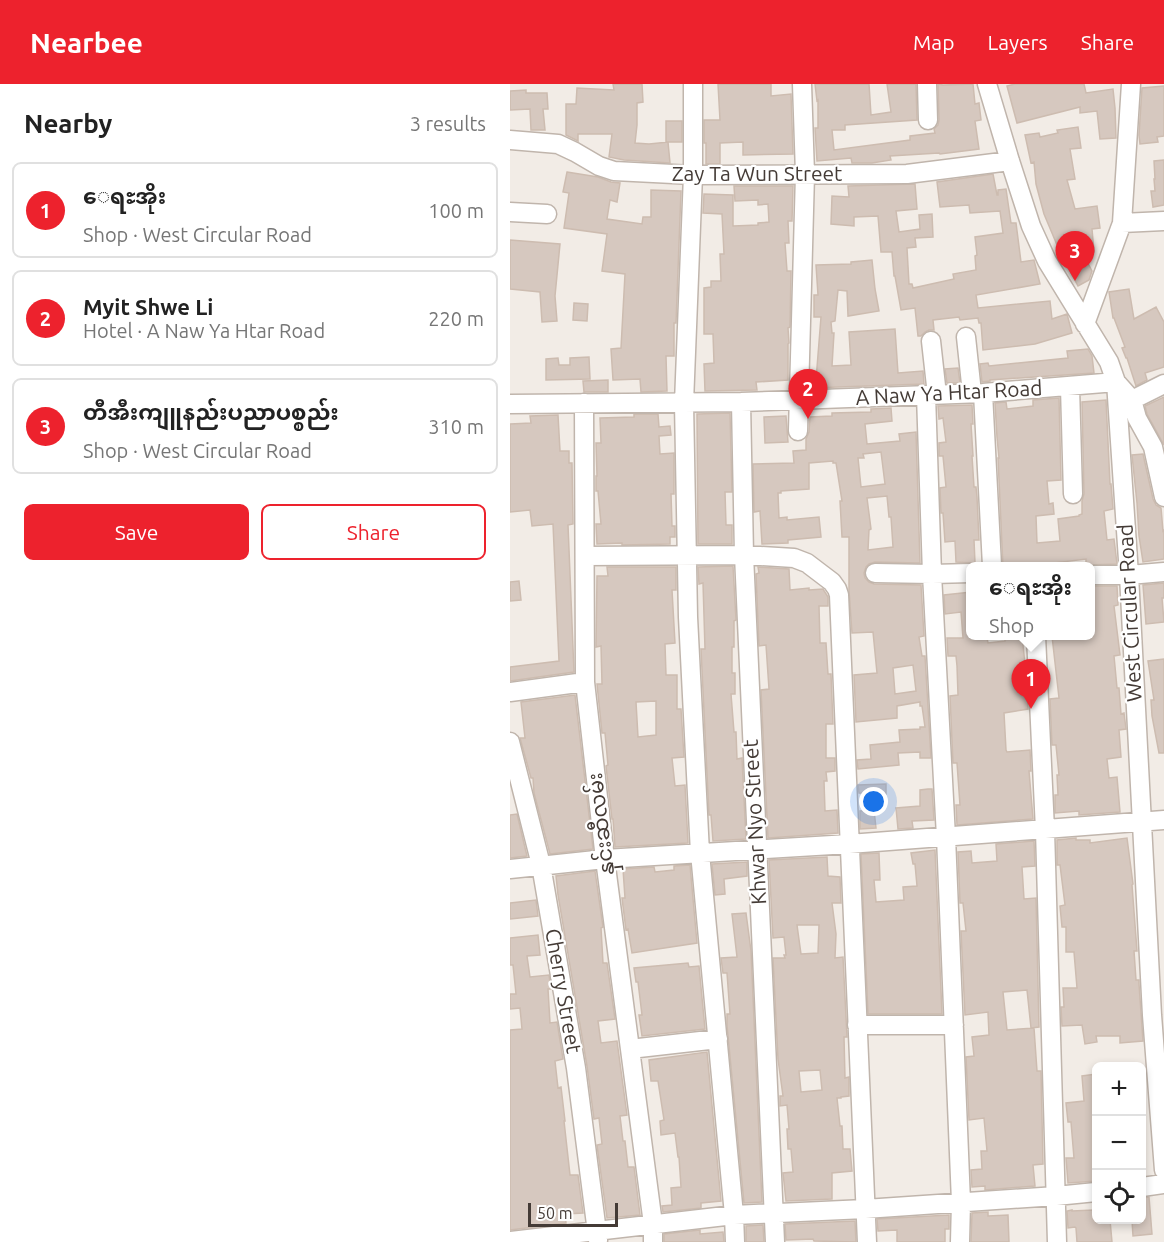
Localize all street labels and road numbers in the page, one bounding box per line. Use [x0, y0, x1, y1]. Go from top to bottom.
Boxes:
street label: Zay Ta Wun Street [672, 161, 842, 185]
street label: A Naw Ya Htar Road [855, 375, 1043, 409]
street label: West Circular Road [1112, 524, 1146, 703]
street label: Khwar Nyo Street [738, 739, 770, 905]
street label: နှင်းဆီလမ်း [579, 771, 624, 877]
street label: Cherry Street [541, 926, 587, 1055]

